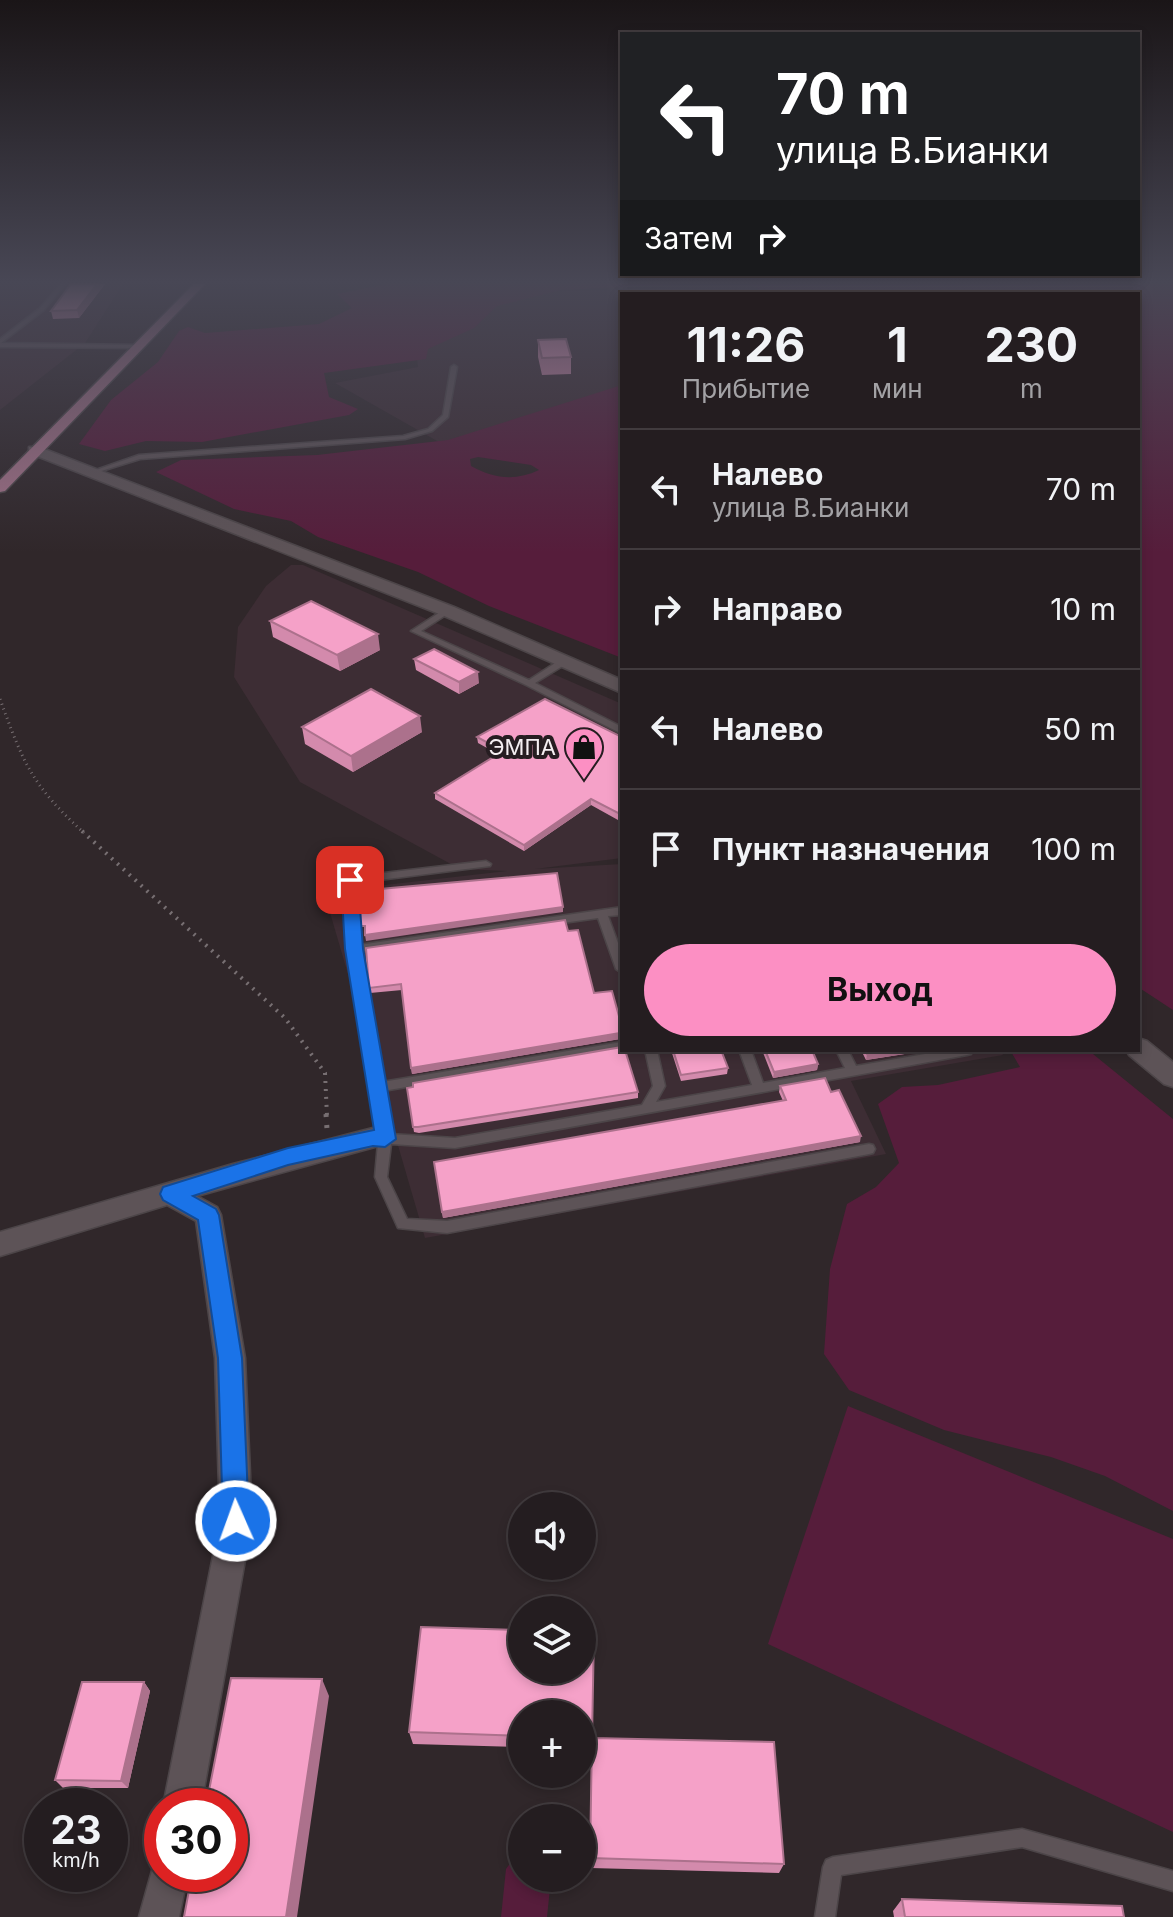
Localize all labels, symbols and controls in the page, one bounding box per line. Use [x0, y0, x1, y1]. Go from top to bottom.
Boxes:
text: 70 m [776, 60, 910, 128]
icon: left [644, 64, 748, 168]
text: улица В.Бианки [776, 128, 1049, 172]
icon: right [749, 216, 793, 260]
text: Затем [644, 220, 733, 256]
text: 11:26 [687, 315, 805, 374]
text: 1 [887, 315, 908, 374]
text: 230 [985, 315, 1078, 374]
text: Прибытие [682, 373, 810, 404]
text: мин [872, 373, 923, 404]
text: m [1020, 373, 1043, 404]
text: Налево [712, 456, 824, 492]
icon: left [644, 467, 688, 511]
text: 70 m [1046, 471, 1116, 507]
text: улица В.Бианки [712, 492, 909, 523]
icon: right [644, 587, 688, 631]
text: Направо [712, 591, 843, 627]
text: 10 m [1050, 591, 1116, 627]
icon: left [644, 707, 688, 751]
text: Налево [712, 711, 824, 747]
text: 50 m [1044, 711, 1116, 747]
shop icon: ЭМПА [563, 726, 605, 781]
place label: ЭМПА [489, 734, 556, 760]
icon: arrive [644, 827, 688, 871]
text: Пункт назначения [712, 831, 990, 867]
text: 100 m [1031, 831, 1116, 867]
pin [316, 846, 384, 914]
icon: arrive [328, 858, 372, 902]
button: Выход [644, 944, 1116, 1036]
position arrow [194, 1479, 278, 1563]
map controls [508, 1492, 596, 1892]
button: sound [508, 1492, 596, 1580]
button: layers [508, 1596, 596, 1684]
button: + [508, 1700, 596, 1788]
speed limit sign: 30 [144, 1788, 248, 1892]
button: − [508, 1804, 596, 1892]
text: 23 [50, 1805, 102, 1854]
text: km/h [52, 1848, 100, 1872]

